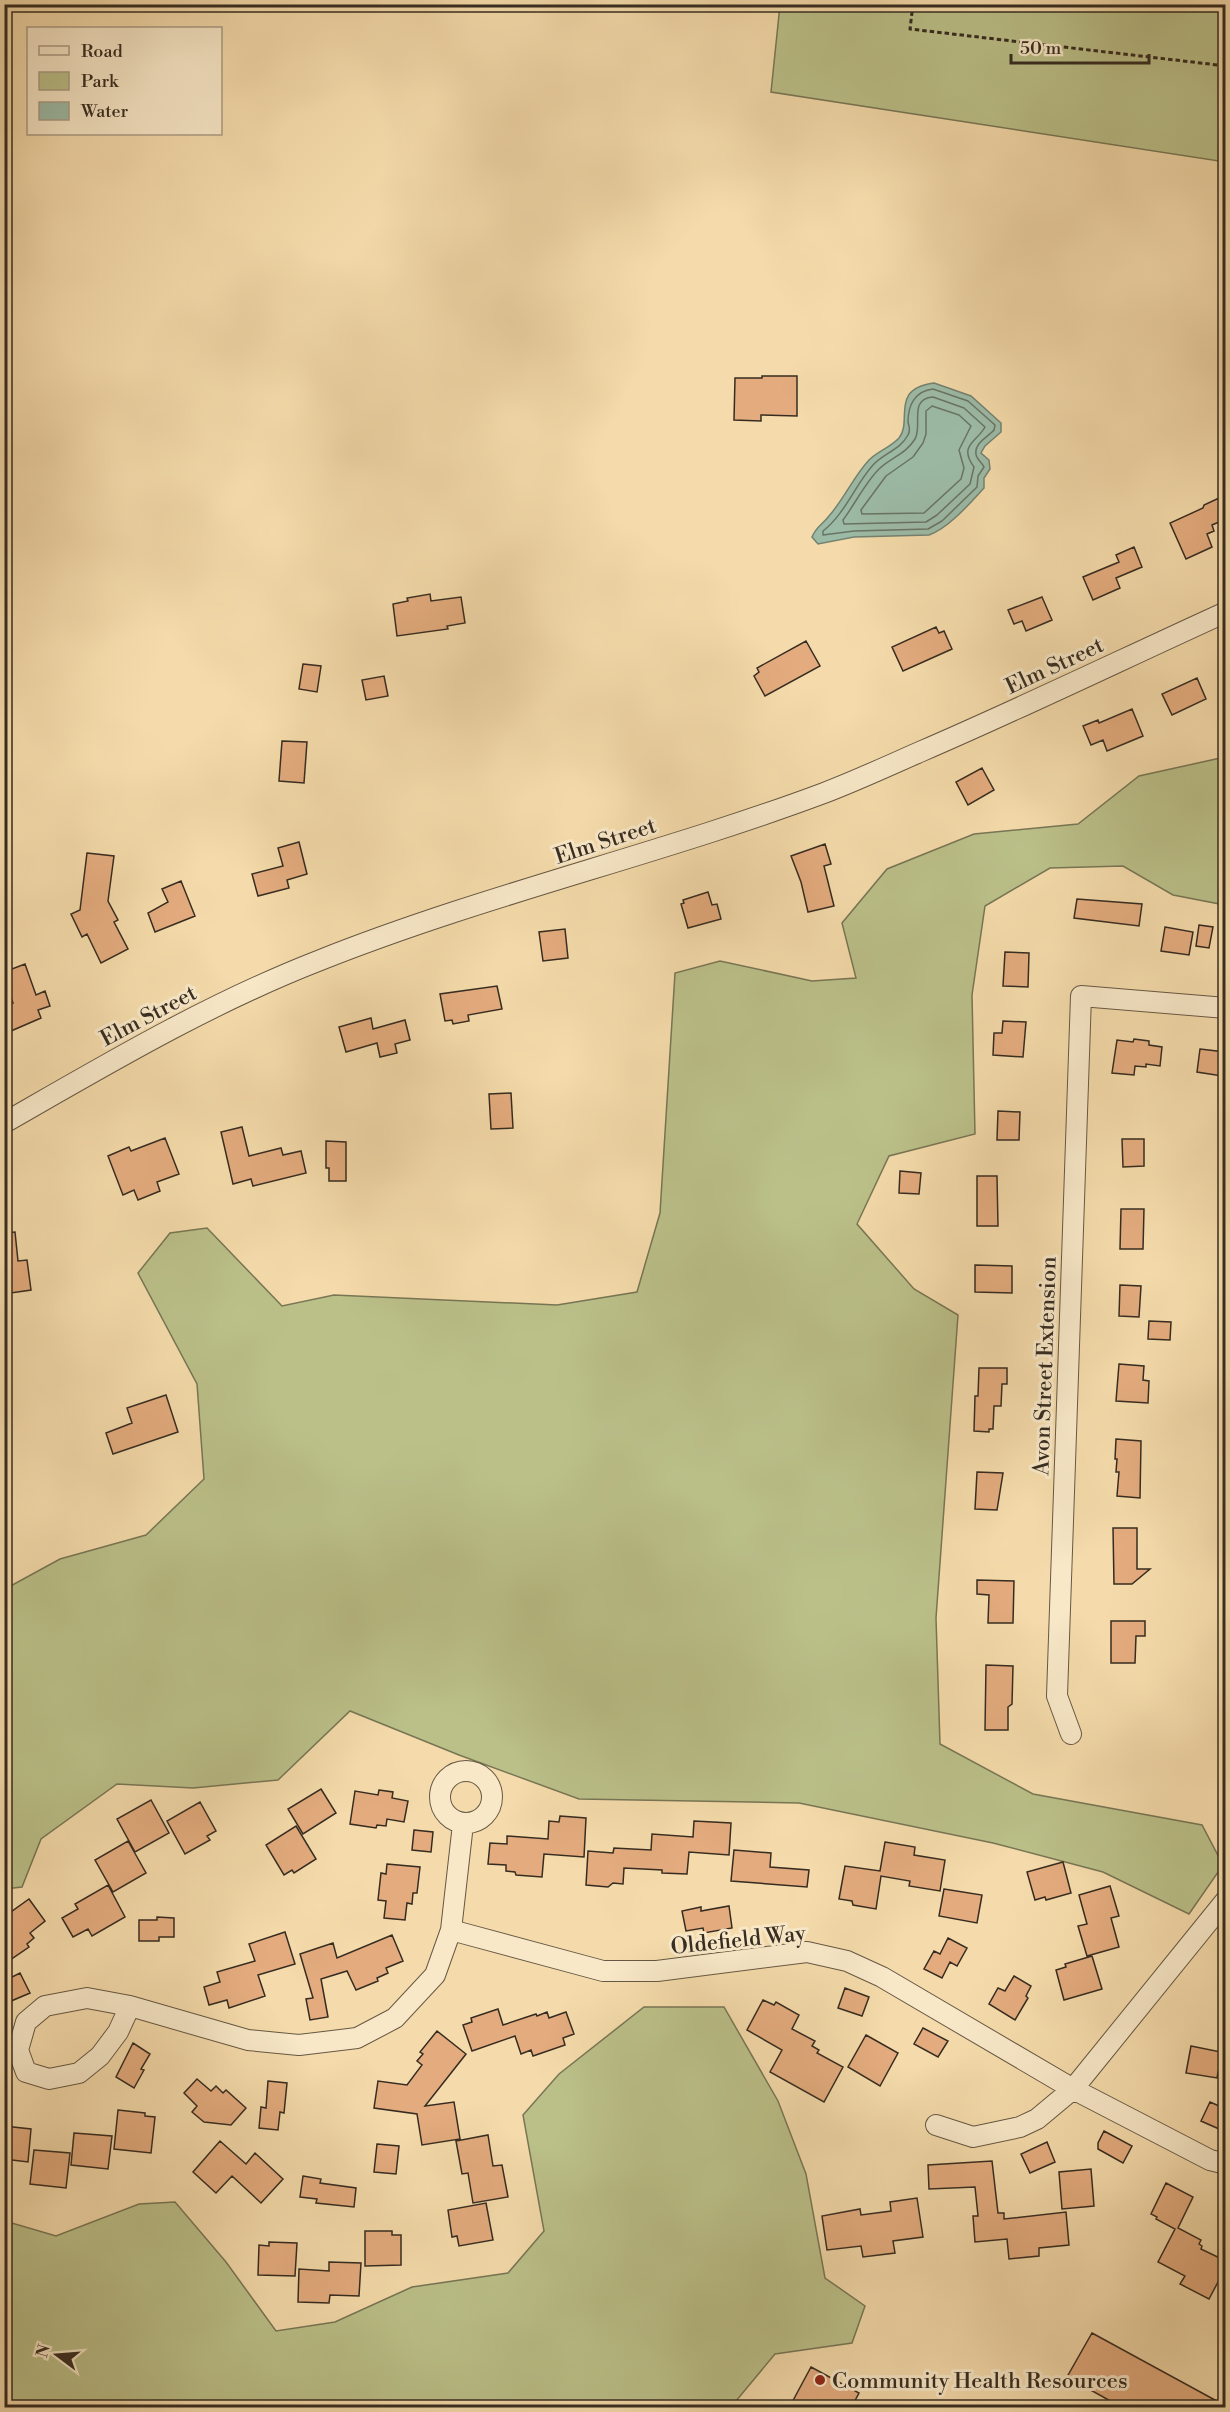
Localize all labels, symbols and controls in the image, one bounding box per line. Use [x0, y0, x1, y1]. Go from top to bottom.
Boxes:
legend [27, 27, 222, 135]
scale bar [1011, 27, 1149, 65]
text: 50 m [1020, 37, 1062, 60]
text: Road [81, 40, 124, 63]
text: Park [81, 70, 120, 93]
text: Water [80, 100, 129, 123]
street label: Elm Street [1001, 632, 1108, 701]
street label: Elm Street [551, 812, 660, 871]
street label: Elm Street [96, 980, 202, 1053]
street label: Avon Street Extension [1028, 1256, 1063, 1477]
street label: Oldefield Way [669, 1920, 807, 1961]
north arrow [27, 2325, 87, 2385]
text: N [32, 2342, 55, 2360]
place label: Community Health Resources [832, 2368, 1128, 2395]
marker: Community Health Resources [813, 2373, 827, 2387]

